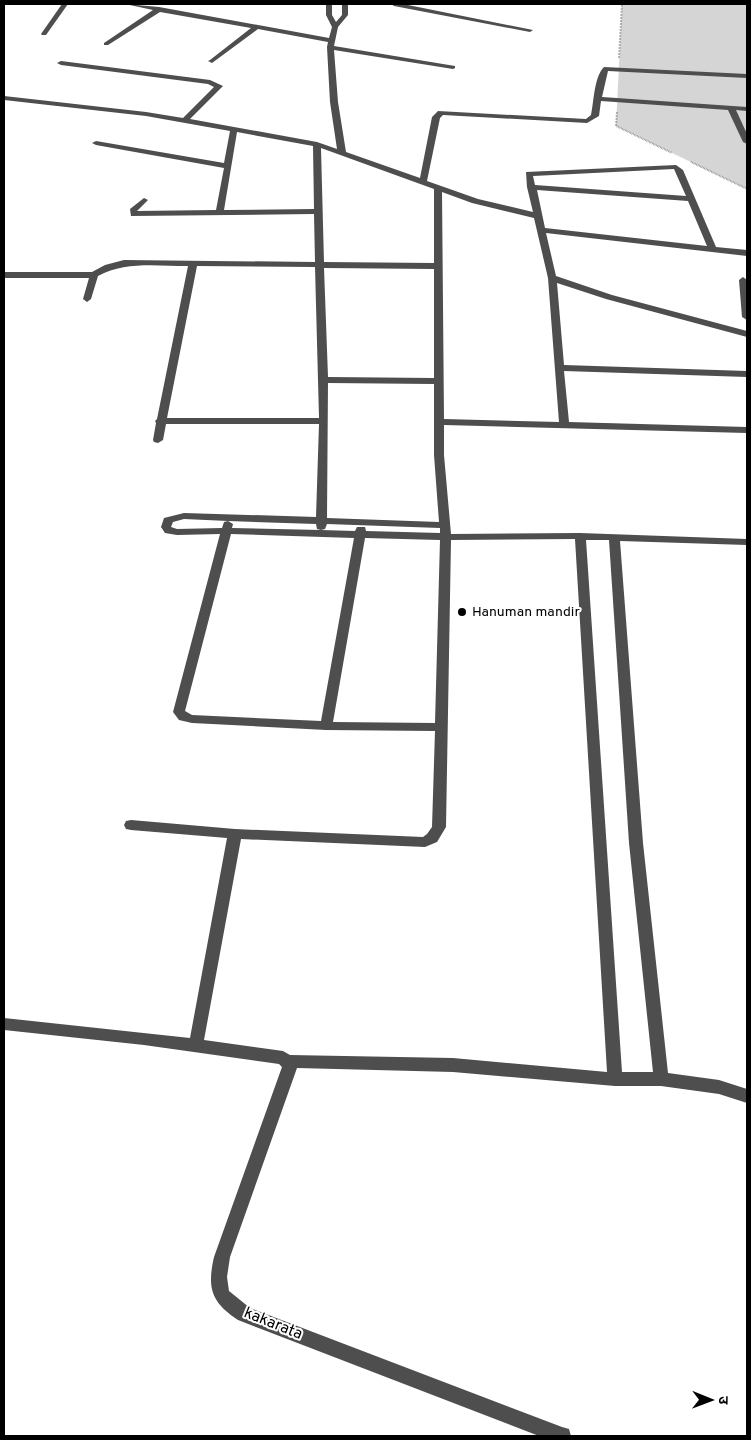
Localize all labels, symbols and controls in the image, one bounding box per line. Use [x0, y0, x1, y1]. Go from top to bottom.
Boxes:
place label: Hanuman mandir [472, 604, 580, 621]
marker: Hanuman mandir [456, 606, 468, 618]
street label: kakarata [241, 1303, 305, 1345]
north arrow [686, 1375, 736, 1425]
text: उ [714, 1396, 731, 1405]

